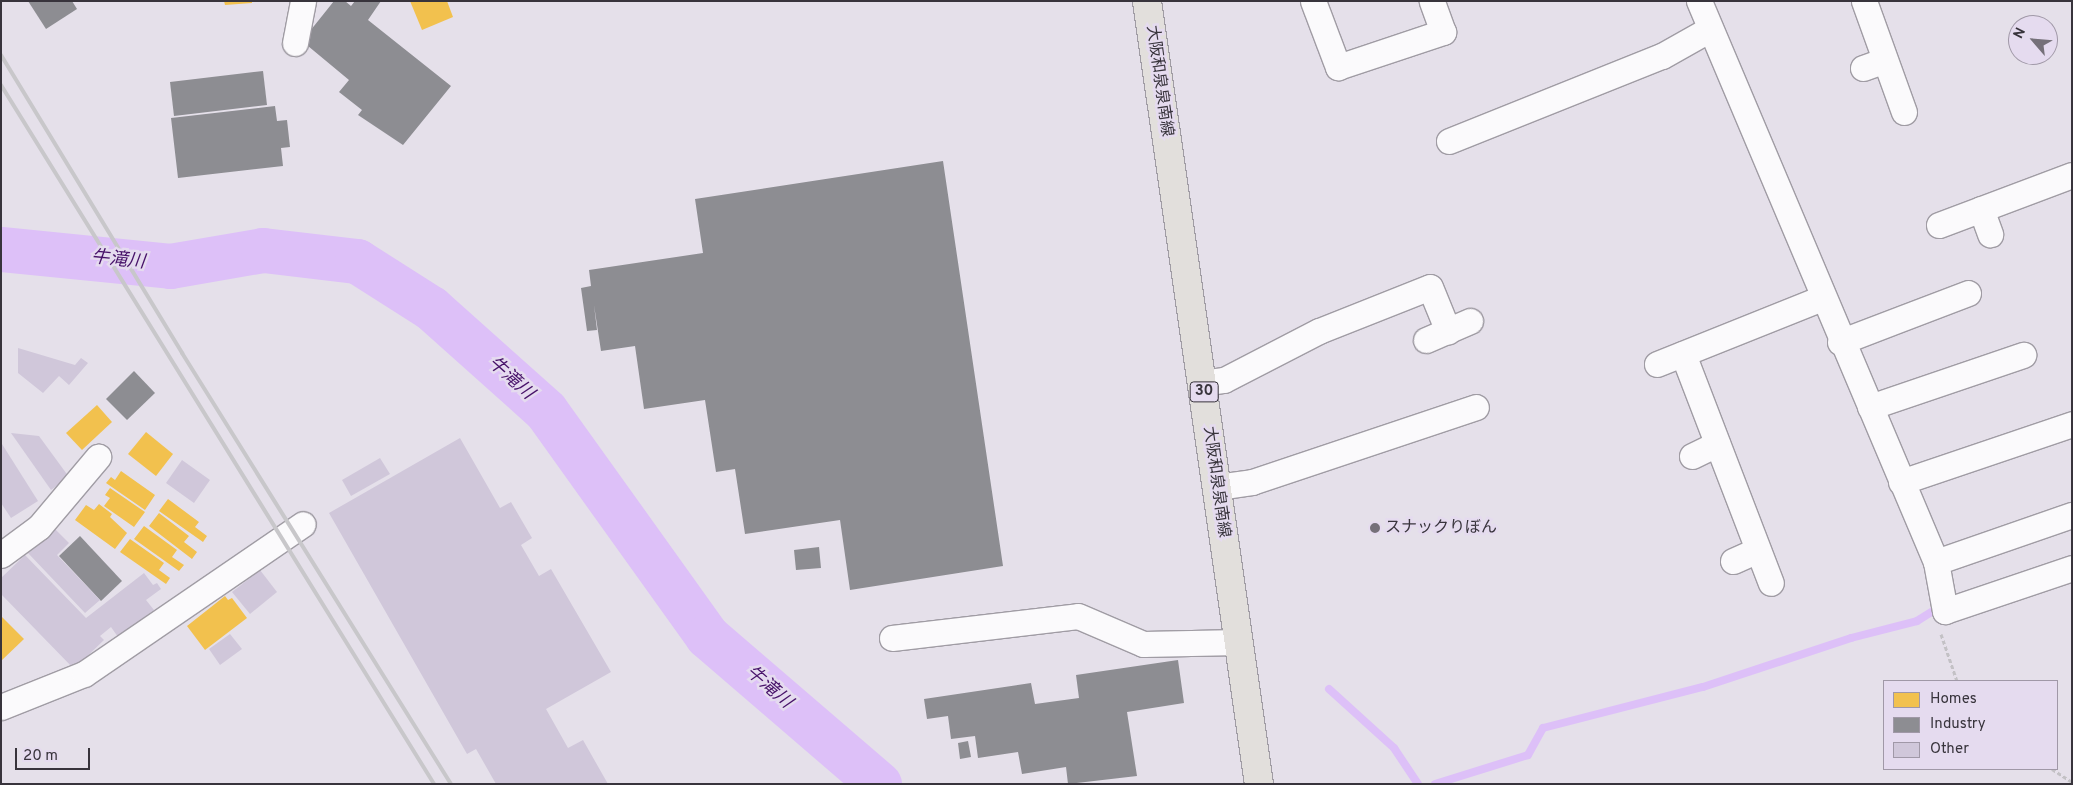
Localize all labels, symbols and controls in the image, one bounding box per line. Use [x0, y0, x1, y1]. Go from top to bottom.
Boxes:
north arrow [2008, 15, 2058, 65]
street label: 大阪和泉泉南線 [1142, 24, 1176, 138]
text: N [2010, 25, 2030, 42]
water label: 牛滝川 [90, 247, 146, 275]
water label: 牛滝川 [483, 353, 537, 405]
road number: 30 [1189, 380, 1219, 404]
street label: 大阪和泉泉南線 [1199, 425, 1233, 539]
place label: スナックりぼん [1385, 518, 1497, 538]
marker: スナックりぼん [1369, 522, 1381, 534]
water label: 牛滝川 [741, 662, 795, 714]
legend [1883, 680, 2058, 770]
text: Homes [1930, 690, 1977, 709]
text: Industry [1930, 715, 1986, 734]
scale bar [18, 738, 92, 770]
text: Other [1930, 740, 1969, 759]
text: 20 m [23, 747, 58, 766]

